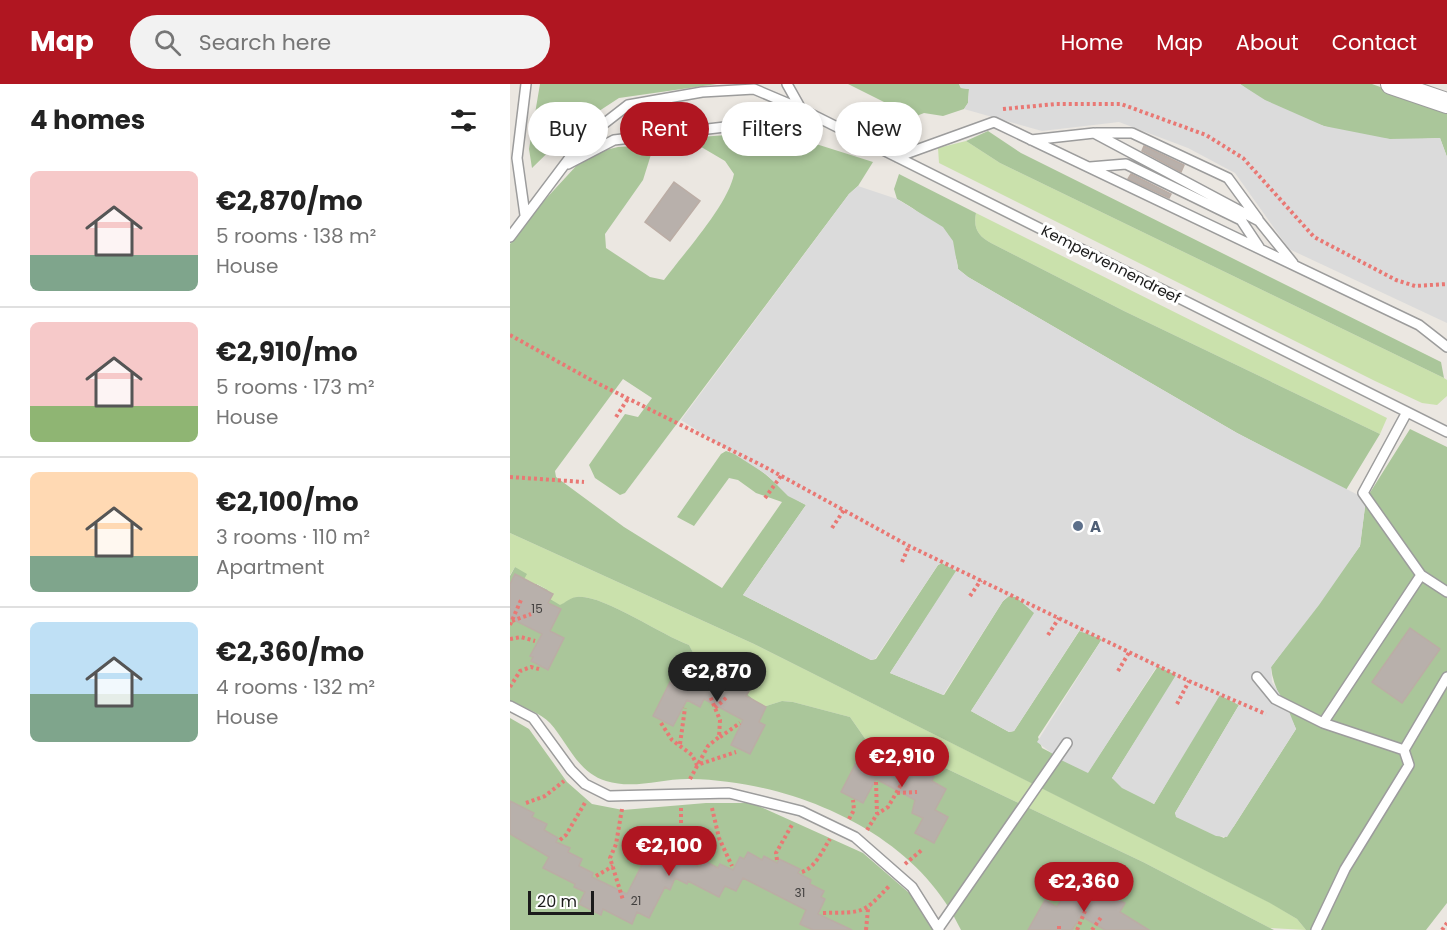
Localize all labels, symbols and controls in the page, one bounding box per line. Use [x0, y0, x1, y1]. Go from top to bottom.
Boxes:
search box [130, 15, 550, 69]
text: Map [30, 22, 94, 61]
icon: search [151, 26, 184, 59]
text: Search here [199, 27, 331, 58]
text: Home [1061, 28, 1123, 57]
text: Map [1156, 28, 1203, 57]
text: About [1236, 28, 1299, 57]
text: Contact [1332, 28, 1417, 57]
text: 4 homes [30, 102, 145, 138]
chip: Buy [528, 102, 608, 156]
chip: Rent [620, 102, 709, 156]
chip: Filters [721, 102, 823, 156]
chip: New [835, 102, 922, 156]
icon: filters [447, 104, 480, 137]
text: €2,870/mo [216, 183, 363, 219]
icon: home [78, 195, 150, 267]
street label: Kempervennendreef [1038, 220, 1184, 308]
text: 5 rooms · 138 m² [216, 222, 376, 250]
text: House [216, 252, 278, 280]
text: €2,910/mo [216, 334, 358, 370]
icon: home [78, 346, 150, 418]
text: 5 rooms · 173 m² [216, 373, 375, 401]
text: House [216, 403, 278, 431]
text: €2,100/mo [216, 484, 359, 520]
icon: home [78, 496, 150, 568]
place label: A [1090, 516, 1101, 537]
marker: A [1071, 519, 1085, 533]
text: 3 rooms · 110 m² [216, 523, 370, 551]
text: Apartment [216, 553, 324, 581]
house number: 15 [531, 600, 543, 617]
text: €2,360/mo [216, 634, 364, 670]
icon: home [78, 646, 150, 718]
pin: €2,870 [668, 652, 766, 703]
text: €2,870 [682, 657, 752, 685]
text: 4 rooms · 132 m² [216, 673, 375, 701]
text: House [216, 703, 278, 731]
pin: €2,910 [853, 737, 951, 788]
text: €2,910 [869, 742, 935, 770]
pin: €2,100 [620, 826, 718, 877]
text: €2,100 [636, 831, 702, 859]
pin: €2,360 [1035, 862, 1133, 913]
text: €2,360 [1049, 867, 1119, 895]
house number: 31 [795, 884, 805, 901]
scale bar [528, 888, 594, 916]
text: 20 m [537, 890, 577, 913]
house number: 21 [631, 892, 641, 909]

